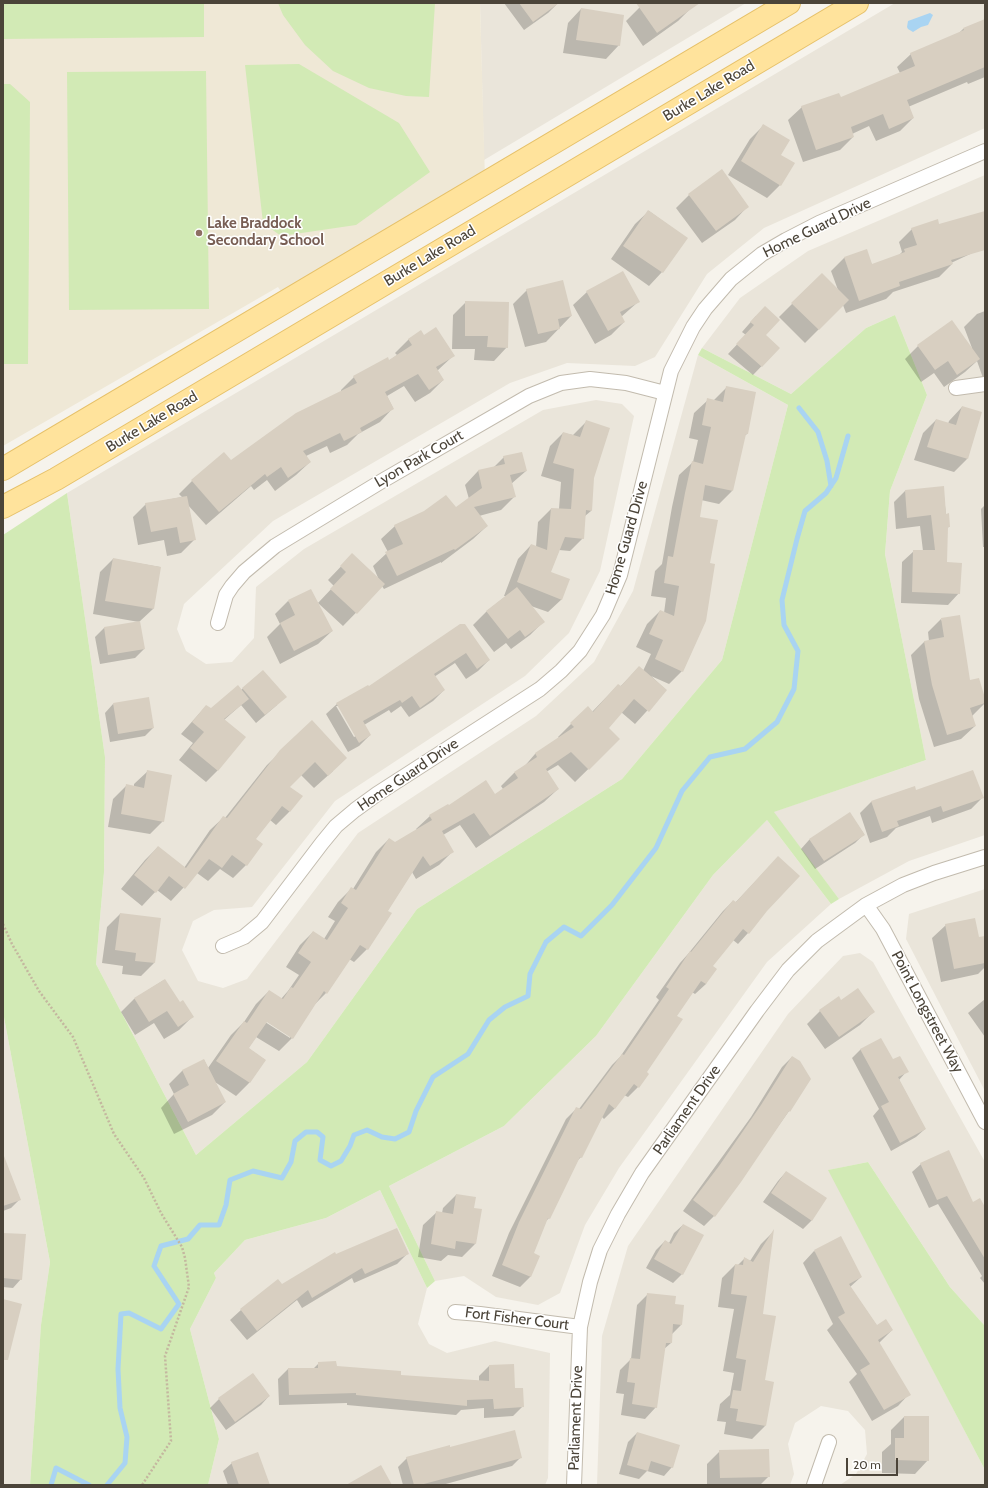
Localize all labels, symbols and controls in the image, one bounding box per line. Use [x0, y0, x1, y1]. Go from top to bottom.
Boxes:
street label: Burke Lake Road [660, 57, 758, 125]
street label: Home Guard Drive [760, 194, 874, 262]
place label: Lake Braddock Secondary School [207, 215, 324, 250]
street label: Burke Lake Road [381, 222, 479, 290]
marker: Lake Braddock Secondary School [194, 228, 204, 238]
street label: Burke Lake Road [103, 388, 201, 456]
street label: Lyon Park Court [372, 426, 466, 492]
street label: Home Guard Drive [602, 479, 652, 597]
street label: Home Guard Drive [354, 735, 462, 815]
street label: Point Longstreet Way [887, 948, 967, 1076]
street label: Parliament Drive [649, 1062, 725, 1158]
street label: Fort Fisher Court [464, 1304, 570, 1334]
street label: Parliament Drive [565, 1365, 587, 1471]
scale bar [848, 1450, 900, 1476]
text: 20 m [853, 1457, 881, 1472]

